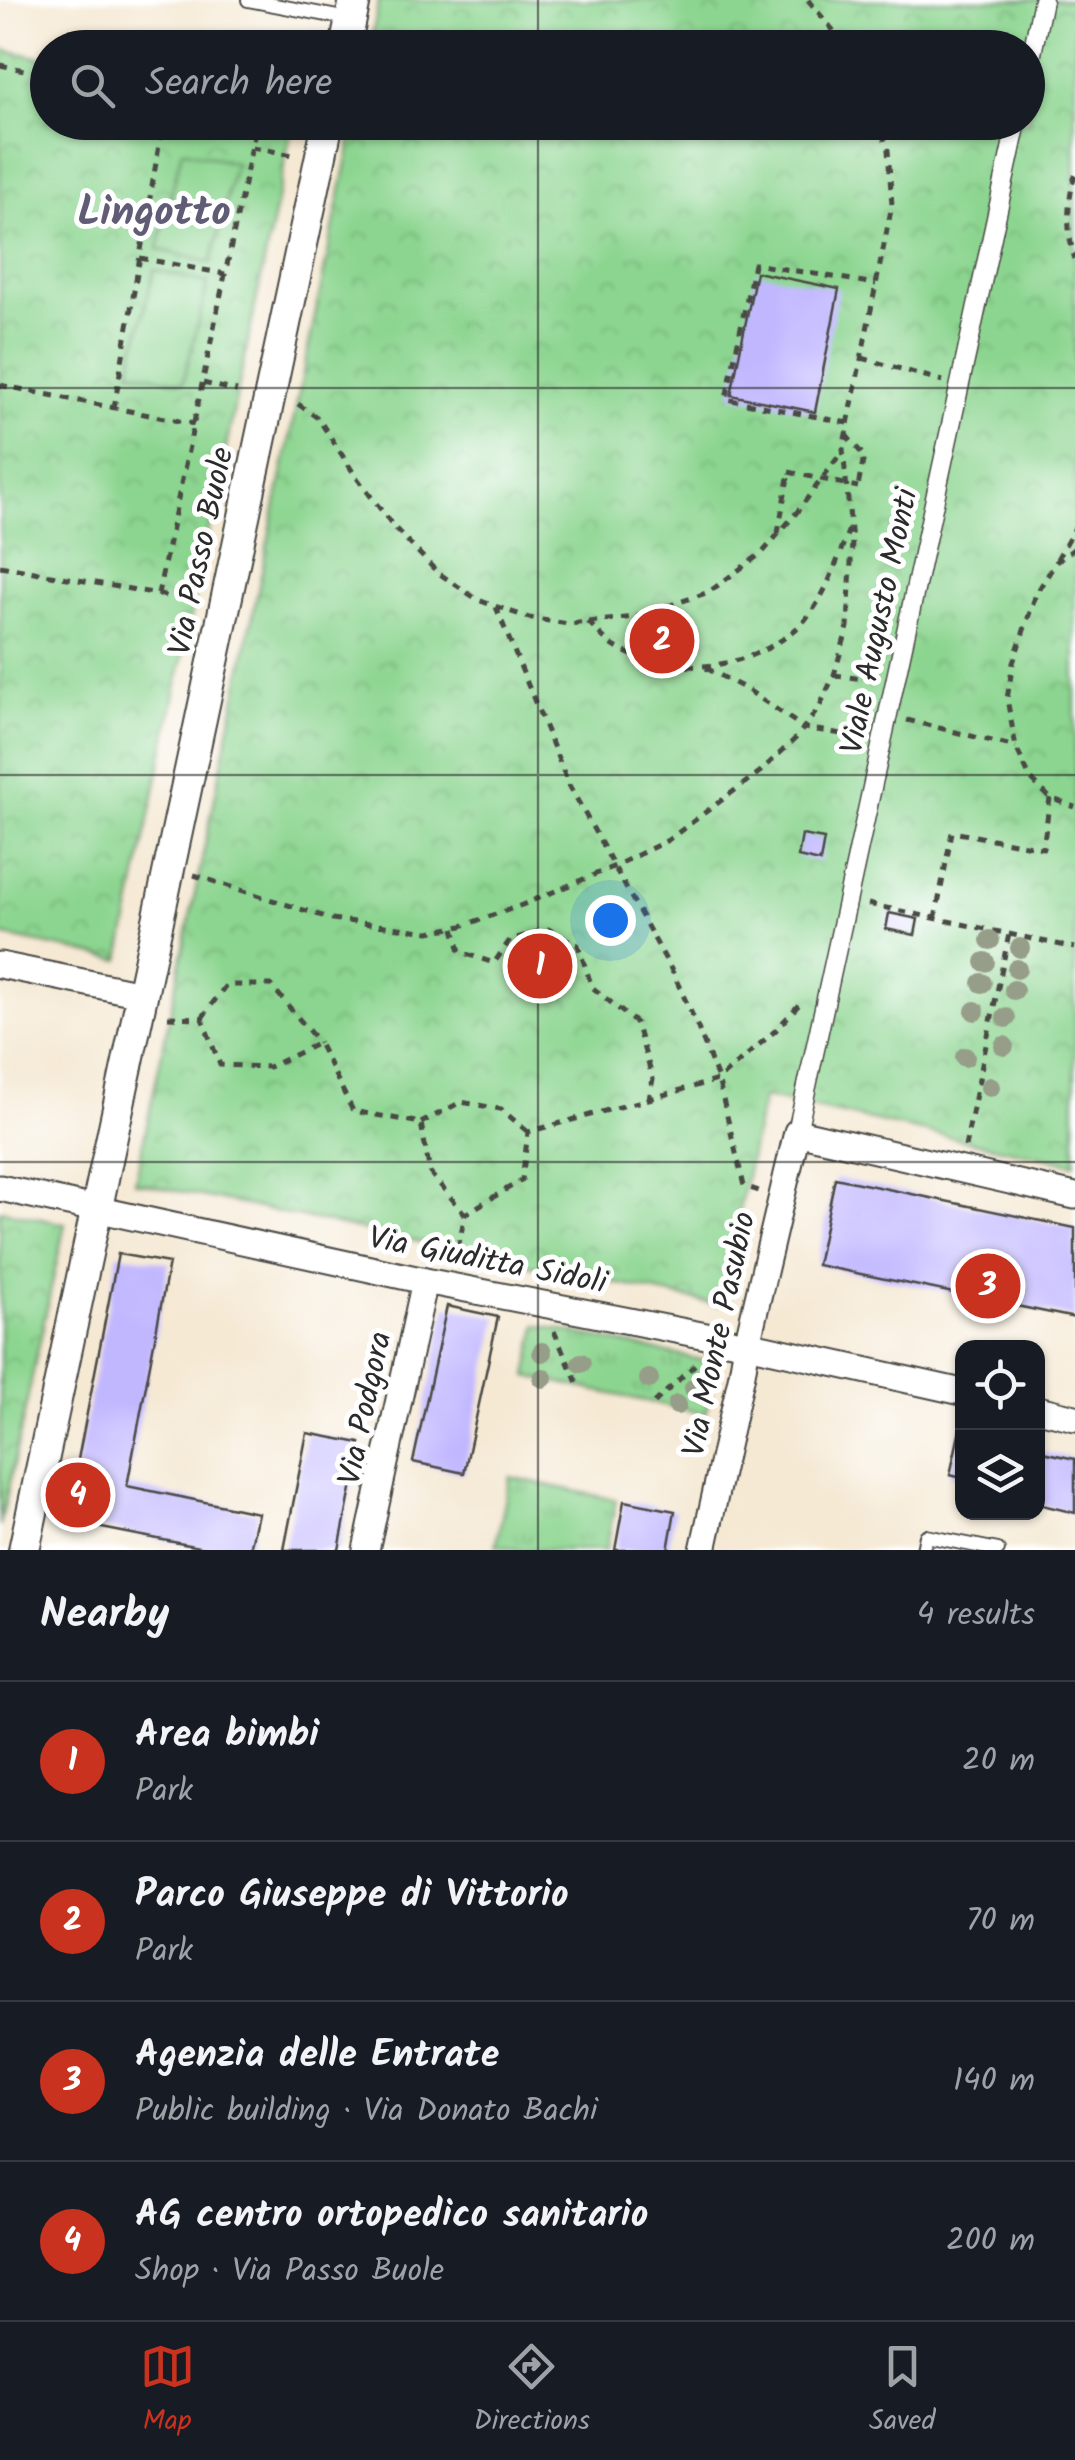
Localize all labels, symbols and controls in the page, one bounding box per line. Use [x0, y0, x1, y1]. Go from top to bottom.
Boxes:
search box [30, 30, 1045, 140]
text: Search here [145, 55, 332, 115]
icon: search [65, 58, 120, 113]
district label: Lingotto [77, 180, 231, 247]
street label: Via Passo Buole [155, 443, 249, 660]
street label: Viale Augusto Monti [827, 483, 934, 759]
pin: 2 [630, 604, 694, 678]
your location [585, 895, 636, 946]
pin: 1 [508, 928, 572, 1004]
street label: Via Monte Pasubio [670, 1207, 771, 1462]
street label: Via Giuditta Sidoli [364, 1213, 612, 1310]
pin: 3 [956, 1248, 1020, 1324]
street label: Via Podgora [325, 1327, 408, 1490]
map controls [955, 1340, 1045, 1520]
button: locate [955, 1340, 1045, 1430]
button: layers [955, 1430, 1045, 1520]
pin: 4 [46, 1458, 110, 1532]
text: Nearby [40, 1582, 169, 1649]
text: 4 results [917, 1590, 1035, 1641]
text: Area bimbi [135, 1706, 319, 1766]
text: 1 [68, 1736, 77, 1787]
text: 20 m [962, 1736, 1035, 1787]
text: Park [135, 1766, 193, 1817]
text: Parco Giuseppe di Vittorio [135, 1866, 569, 1926]
text: 2 [63, 1896, 82, 1947]
text: 70 m [966, 1896, 1035, 1947]
text: Park [135, 1926, 193, 1977]
text: Agenzia delle Entrate [135, 2026, 499, 2086]
text: 3 [64, 2056, 81, 2107]
text: 140 m [953, 2056, 1035, 2107]
text: Public building · Via Donato Bachi [135, 2086, 598, 2137]
text: AG centro ortopedico sanitario [135, 2186, 648, 2246]
text: 4 [64, 2216, 81, 2267]
text: 200 m [946, 2216, 1035, 2267]
text: Shop · Via Passo Buole [135, 2246, 444, 2297]
tab: Map [140, 2339, 195, 2444]
tab: Directions [474, 2339, 590, 2444]
tab: Saved [869, 2339, 935, 2444]

